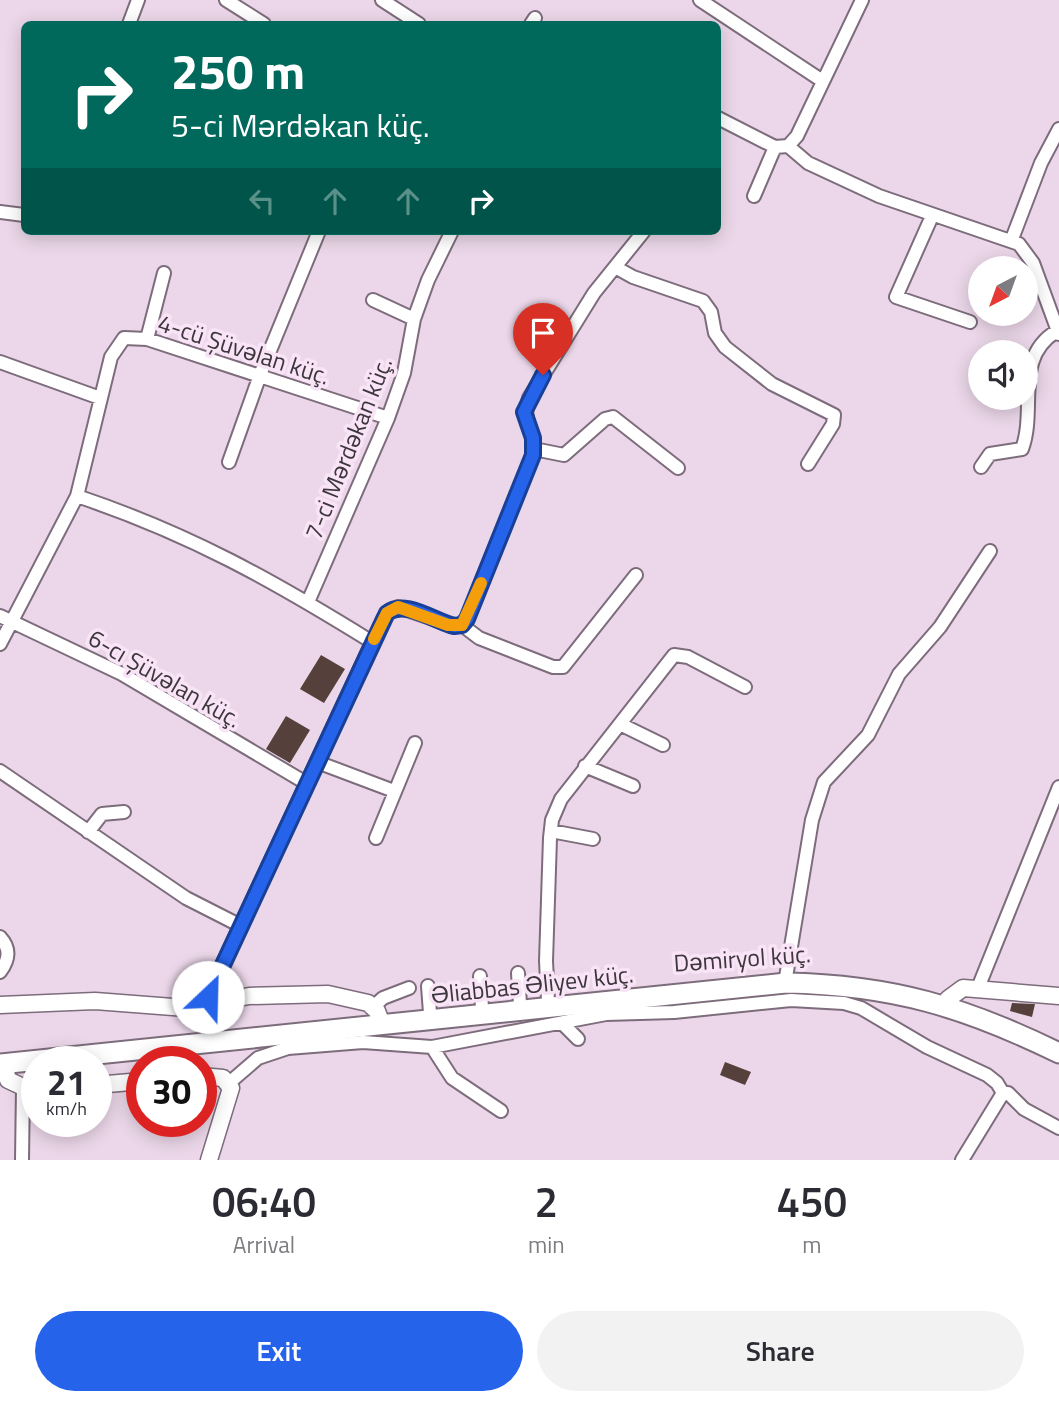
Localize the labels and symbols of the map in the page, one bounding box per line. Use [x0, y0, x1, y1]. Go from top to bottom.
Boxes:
north arrow [968, 256, 1038, 326]
pin [513, 303, 573, 375]
street label: 4-cü Şüvəlan küç. [153, 304, 335, 394]
street label: 7-ci Mərdəkan küç. [295, 351, 401, 545]
street label: 6-cı Şüvəlan küç. [82, 620, 248, 736]
street label: Dəmiryol küç. [672, 935, 812, 981]
street label: Əliabbas Əliyev küç. [429, 955, 635, 1013]
position arrow [171, 960, 245, 1034]
speed limit sign: 30 [126, 1046, 217, 1137]

